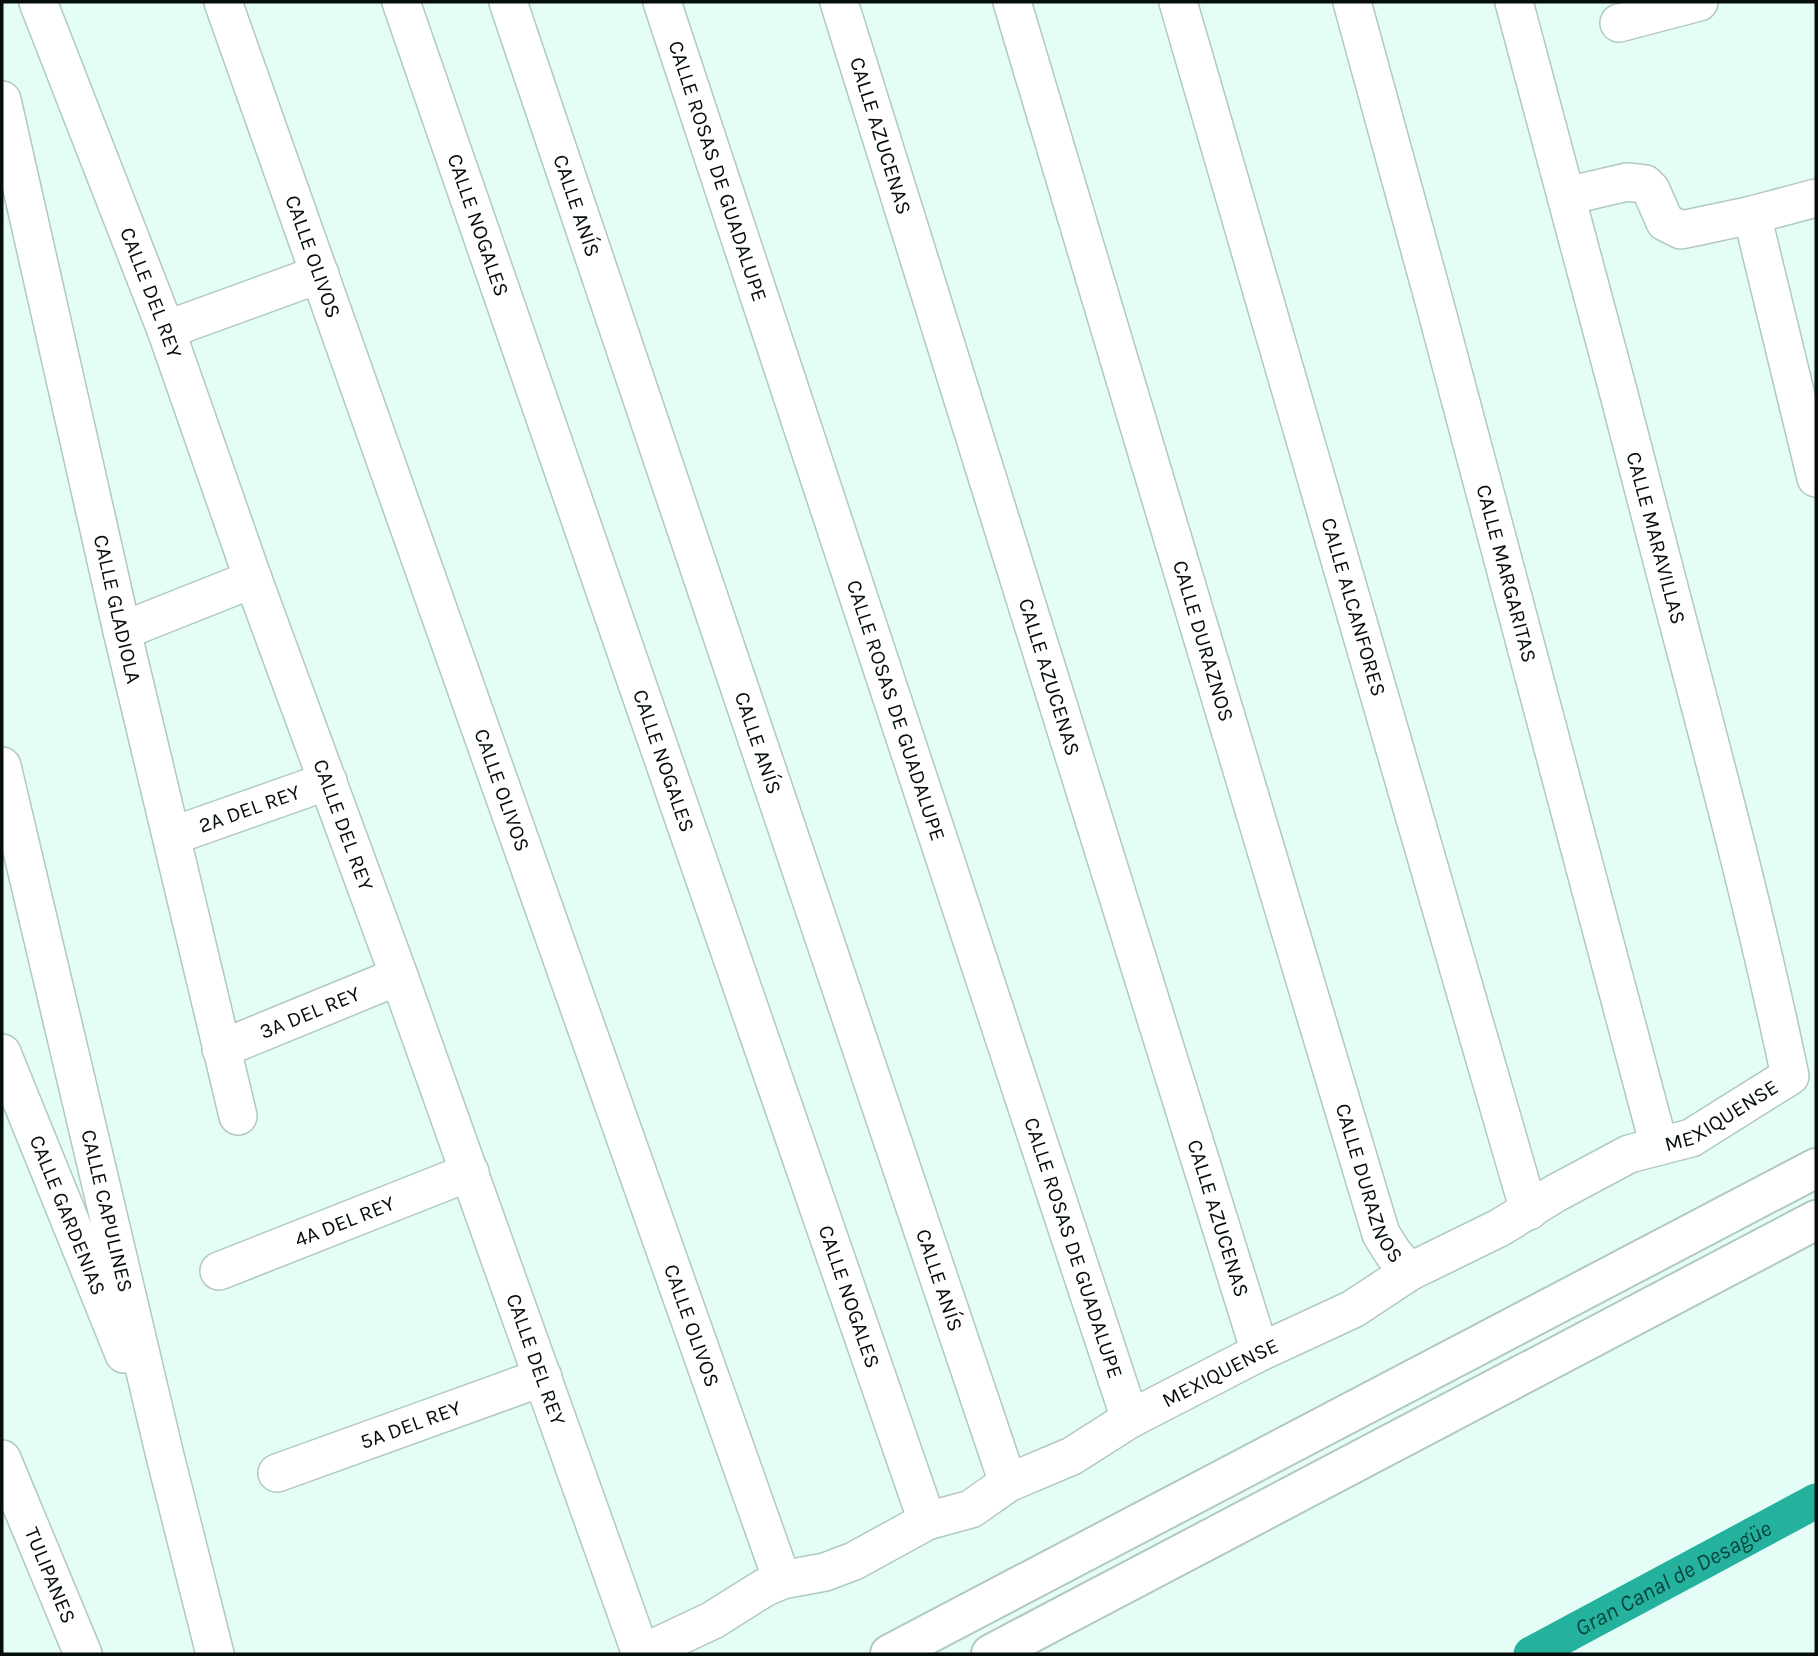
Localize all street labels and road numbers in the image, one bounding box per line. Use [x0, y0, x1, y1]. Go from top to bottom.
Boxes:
street label: CALLE ROSAS DE GUADALUPE [664, 38, 772, 305]
street label: CALLE AZUCENAS [845, 54, 916, 217]
street label: CALLE NOGALES [442, 151, 514, 299]
street label: CALLE ANÍS [548, 151, 605, 260]
street label: CALLE OLIVOS [280, 192, 346, 321]
street label: CALLE DEL REY [115, 224, 187, 362]
street label: CALLE MARAVILLAS [1621, 449, 1691, 627]
street label: CALLE MARGARITAS [1471, 482, 1542, 665]
street label: CALLE ALCANFORES [1316, 515, 1391, 699]
street label: CALLE GLADIOLA [89, 532, 146, 686]
street label: CALLE DURAZNOS [1168, 558, 1239, 724]
street label: CALLE ROSAS DE GUADALUPE [842, 577, 950, 844]
street label: CALLE AZUCENAS [1014, 595, 1085, 759]
street label: CALLE NOGALES [628, 686, 700, 835]
street label: CALLE ANÍS [730, 689, 787, 797]
street label: CALLE OLIVOS [469, 725, 535, 855]
street label: CALLE DEL REY [308, 756, 379, 894]
street label: 2A DEL REY [195, 780, 304, 838]
street label: 3A DEL REY [256, 981, 364, 1044]
street label: MEXIQUENSE [1662, 1075, 1782, 1156]
street label: CALLE DURAZNOS [1331, 1101, 1408, 1268]
street label: CALLE ROSAS DE GUADALUPE [1019, 1114, 1128, 1381]
street label: CALLE CAPULINES [76, 1127, 138, 1294]
street label: CALLE GARDENIAS [25, 1132, 111, 1299]
street label: CALLE AZUCENAS [1182, 1137, 1254, 1300]
street label: 4A DEL REY [291, 1191, 399, 1252]
street label: CALLE NOGALES [814, 1222, 885, 1371]
street label: CALLE ANÍS [911, 1226, 968, 1334]
street label: CALLE OLIVOS [659, 1261, 725, 1390]
street label: CALLE DEL REY [501, 1290, 571, 1429]
street label: MEXIQUENSE [1158, 1333, 1282, 1412]
street label: 5A DEL REY [357, 1395, 465, 1454]
street label: TULIPANES [20, 1524, 81, 1627]

